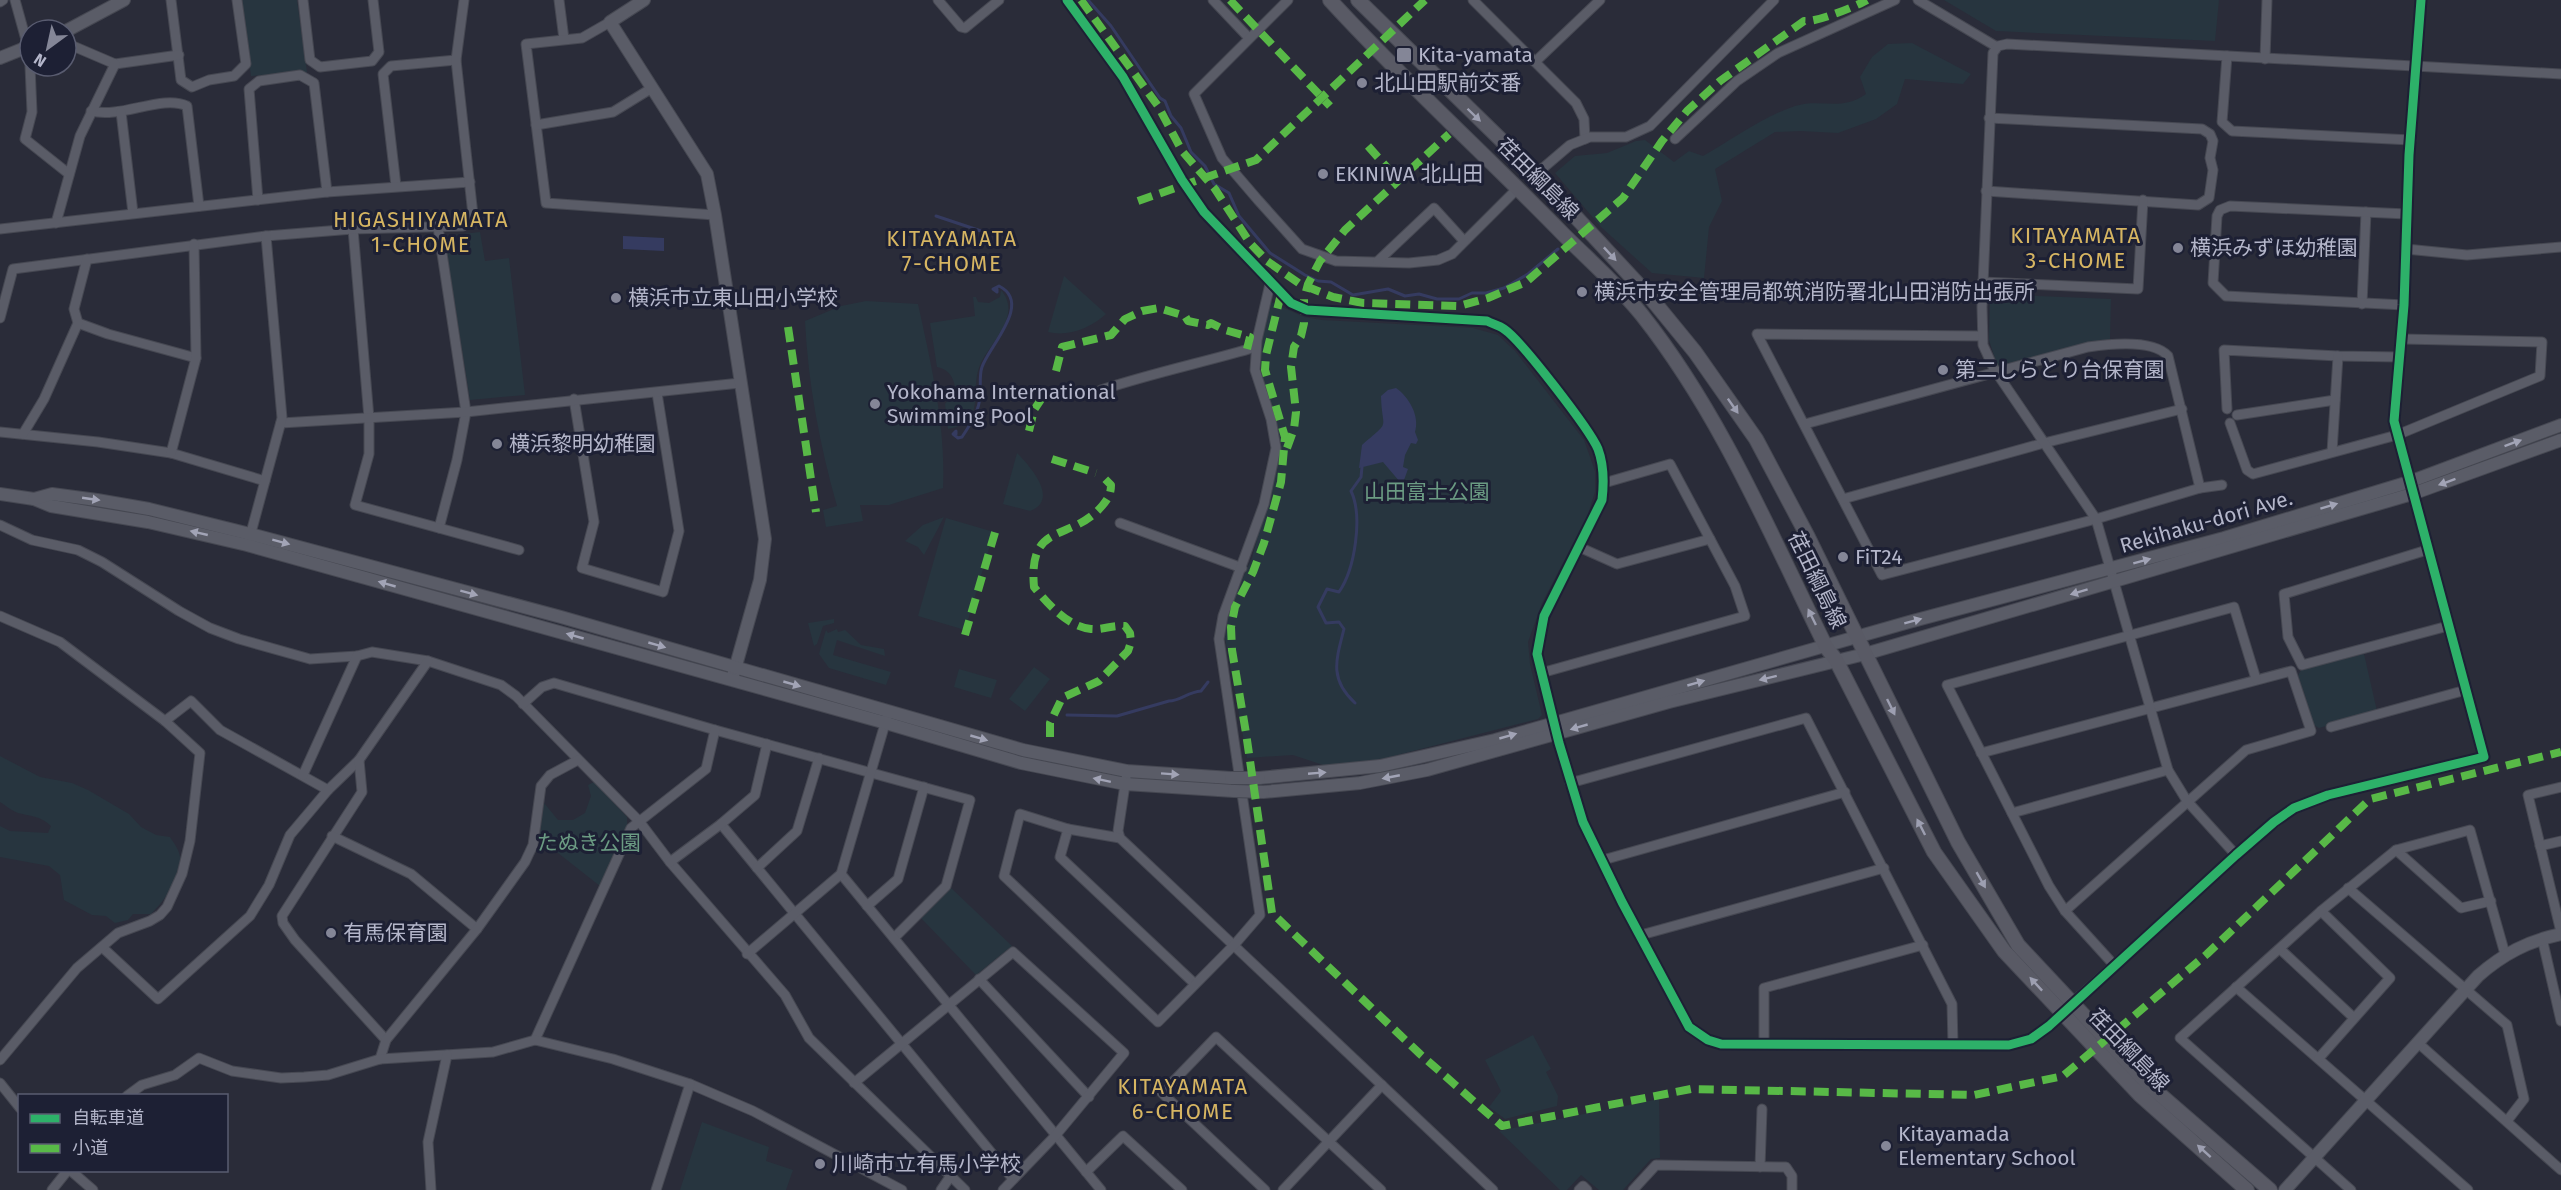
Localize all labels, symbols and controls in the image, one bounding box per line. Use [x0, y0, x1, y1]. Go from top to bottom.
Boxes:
north arrow [18, 18, 78, 78]
place label: Kita-yamata [1418, 42, 1533, 68]
marker: Kita-yamata [1395, 46, 1413, 64]
text: N [30, 49, 50, 71]
place label: 北山田駅前交番 [1374, 70, 1521, 96]
marker: 北山田駅前交番 [1355, 76, 1369, 90]
one-way arrow [1467, 108, 1482, 122]
street label: 荏田綱島線 [1492, 133, 1584, 225]
place label: EKINIWA 北山田 [1335, 161, 1483, 187]
marker: EKINIWA 北山田 [1316, 167, 1330, 181]
district label: HIGASHIYAMATA 1-CHOME [333, 206, 509, 258]
district label: KITAYAMATA 3-CHOME [2010, 222, 2142, 274]
district label: KITAYAMATA 7-CHOME [886, 225, 1018, 277]
place label: 横浜みずほ幼稚園 [2190, 235, 2358, 261]
marker: 横浜みずほ幼稚園 [2171, 241, 2185, 255]
one-way arrow [1603, 247, 1617, 261]
place label: 横浜市安全管理局都筑消防署北山田消防出張所 [1594, 279, 2035, 305]
place label: 横浜市立東山田小学校 [628, 285, 838, 311]
marker: 横浜市安全管理局都筑消防署北山田消防出張所 [1575, 285, 1589, 299]
marker: 横浜市立東山田小学校 [609, 291, 623, 305]
place label: 第二しらとり台保育園 [1955, 357, 2165, 383]
marker: 第二しらとり台保育園 [1936, 363, 1950, 377]
place label: Yokohama International Swimming Pool [887, 379, 1116, 429]
marker: Yokohama International Swimming Pool [868, 397, 882, 411]
one-way arrow [1727, 398, 1738, 414]
place label: 横浜黎明幼稚園 [509, 431, 656, 457]
marker: 横浜黎明幼稚園 [490, 437, 504, 451]
one-way arrow [2504, 438, 2522, 447]
one-way arrow [2438, 477, 2456, 487]
park label: 山田富士公園 [1364, 479, 1490, 505]
street label: Rekihaku-dori Ave. [2117, 485, 2295, 559]
one-way arrow [82, 495, 101, 504]
one-way arrow [2320, 501, 2338, 510]
street label: 荏田綱島線 [1782, 527, 1852, 633]
one-way arrow [189, 528, 208, 538]
one-way arrow [272, 538, 290, 547]
place label: FiT24 [1855, 544, 1902, 570]
marker: FiT24 [1836, 550, 1850, 564]
one-way arrow [2133, 556, 2151, 565]
one-way arrow [378, 579, 396, 588]
one-way arrow [2070, 587, 2088, 597]
one-way arrow [460, 588, 479, 598]
one-way arrow [1807, 609, 1816, 626]
one-way arrow [1903, 616, 1922, 626]
one-way arrow [566, 631, 584, 640]
one-way arrow [648, 641, 666, 650]
one-way arrow [1759, 673, 1777, 683]
one-way arrow [1687, 678, 1705, 688]
one-way arrow [783, 680, 801, 689]
one-way arrow [1887, 698, 1896, 715]
one-way arrow [1570, 723, 1588, 732]
one-way arrow [1499, 731, 1517, 740]
one-way arrow [970, 734, 988, 743]
one-way arrow [1161, 769, 1180, 779]
one-way arrow [1307, 769, 1326, 778]
one-way arrow [1381, 773, 1400, 782]
one-way arrow [1092, 775, 1111, 784]
one-way arrow [1917, 819, 1926, 836]
park label: たぬき公園 [537, 830, 641, 856]
one-way arrow [1975, 872, 1986, 888]
place label: 有馬保育園 [343, 920, 448, 946]
marker: 有馬保育園 [324, 926, 338, 940]
one-way arrow [2029, 978, 2043, 992]
street label: 荏田綱島線 [2083, 1003, 2175, 1097]
district label: KITAYAMATA 6-CHOME [1117, 1073, 1249, 1125]
legend [18, 1094, 228, 1172]
text: 自転車道 [72, 1107, 144, 1129]
place label: Kitayamada Elementary School [1898, 1121, 2076, 1171]
text: 小道 [72, 1137, 108, 1159]
marker: Kitayamada Elementary School [1879, 1139, 1893, 1153]
one-way arrow [2197, 1145, 2212, 1158]
place label: 川崎市立有馬小学校 [832, 1151, 1021, 1177]
marker: 川崎市立有馬小学校 [813, 1157, 827, 1171]

